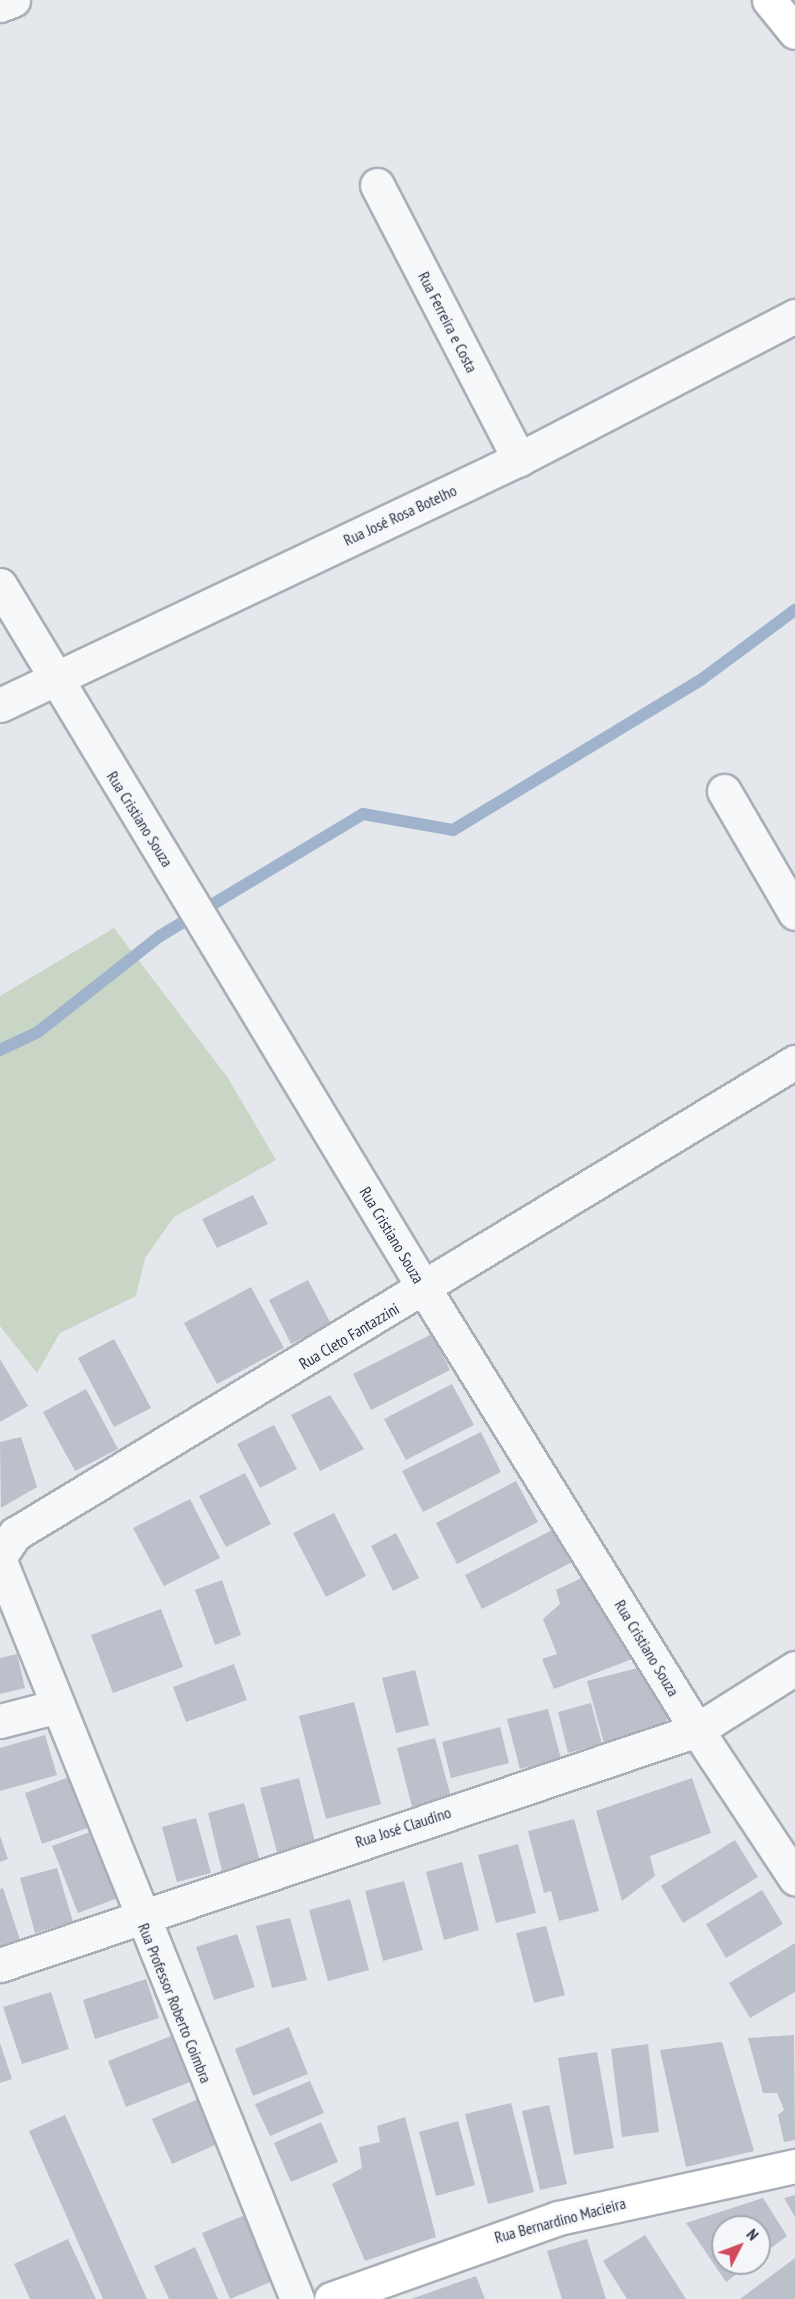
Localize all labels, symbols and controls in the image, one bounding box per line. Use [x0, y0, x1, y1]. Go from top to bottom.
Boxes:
street label: Rua Ferreira e Costa [414, 268, 482, 376]
street label: Rua José Rosa Botelho [340, 480, 460, 550]
street label: Rua Cristiano Souza [103, 768, 177, 870]
street label: Rua Cristiano Souza [356, 1183, 428, 1287]
street label: Rua Cleto Fantazzini [296, 1299, 402, 1373]
street label: Rua Cristiano Souza [611, 1596, 683, 1700]
street label: Rua José Claudino [353, 1803, 453, 1851]
street label: Rua Professor Roberto Coimbra [134, 1920, 216, 2086]
street label: Rua Bernardino Macieira [492, 2193, 628, 2247]
north arrow [711, 2215, 771, 2275]
text: N [743, 2224, 763, 2244]

